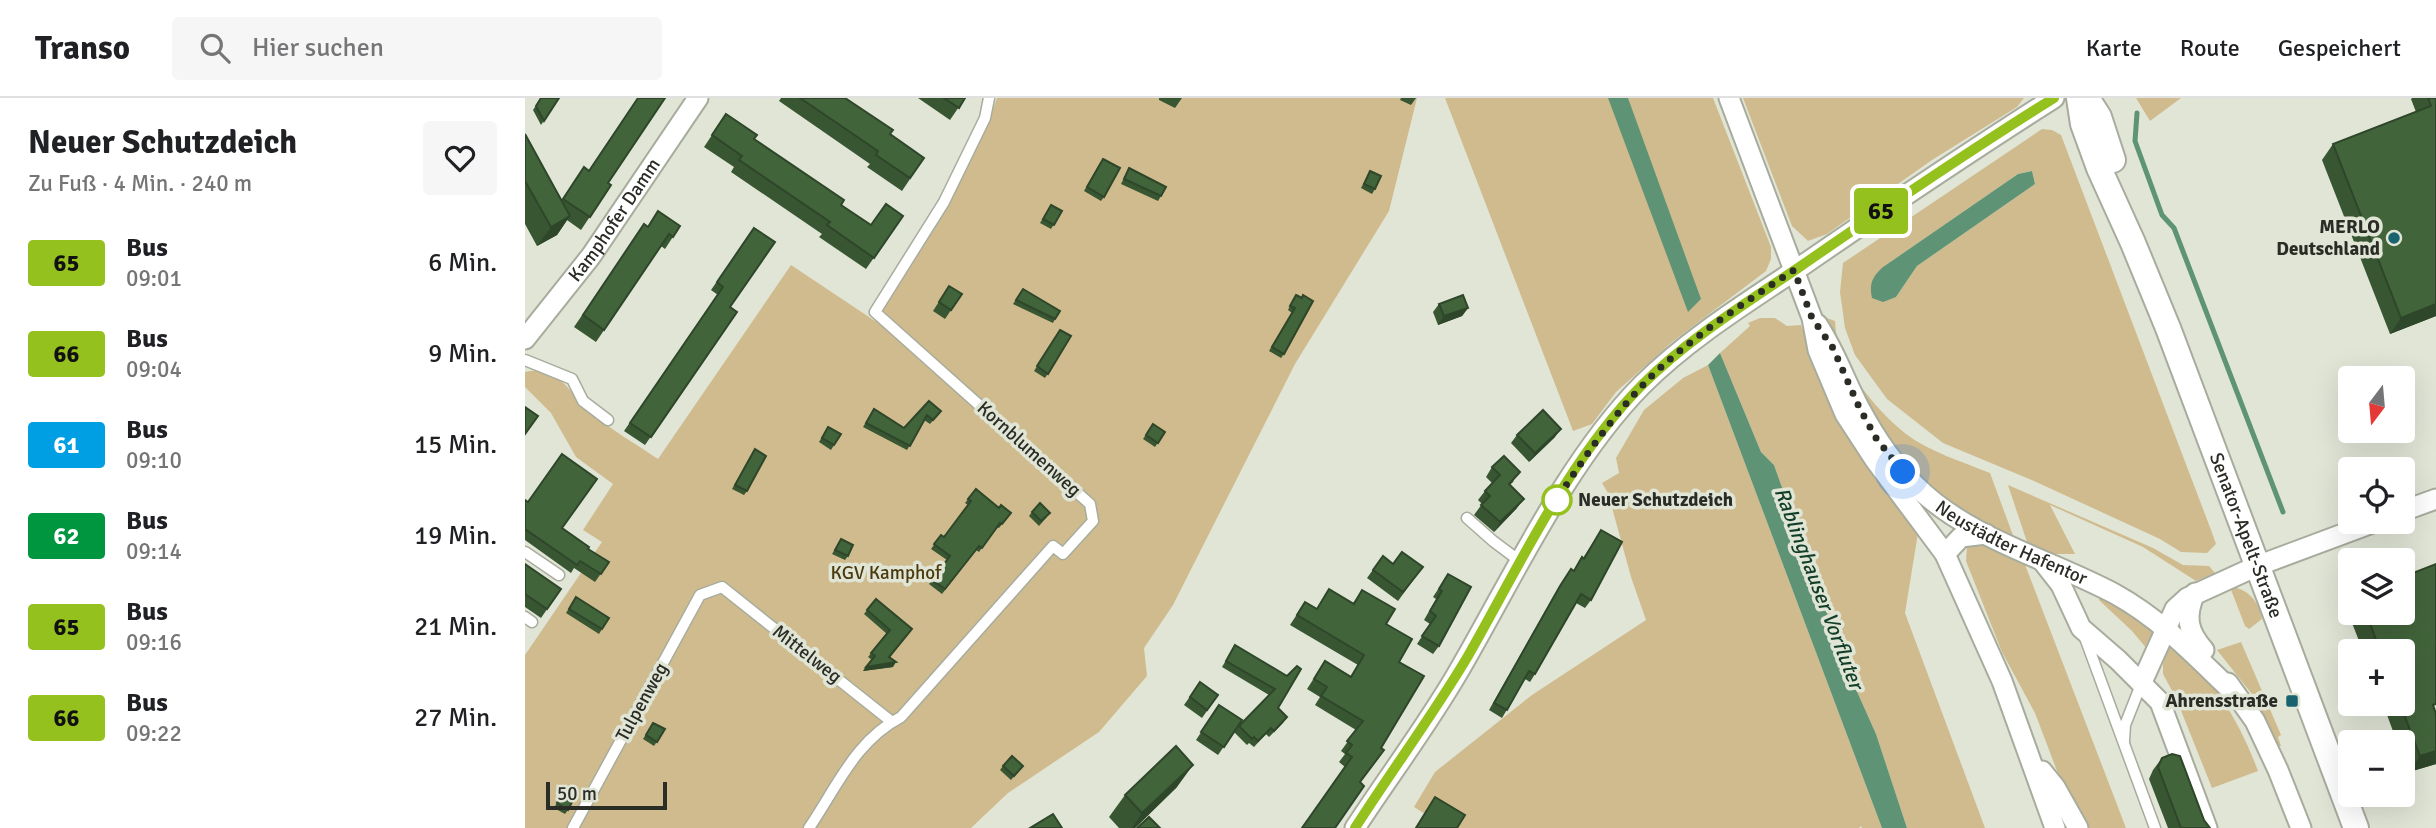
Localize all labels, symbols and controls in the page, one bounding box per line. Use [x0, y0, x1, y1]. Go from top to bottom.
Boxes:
search box [172, 17, 662, 80]
text: Transo [35, 28, 130, 69]
icon: search [196, 29, 234, 67]
text: Hier suchen [252, 32, 384, 64]
text: Karte [2086, 33, 2142, 63]
text: Route [2180, 33, 2240, 63]
text: Gespeichert [2278, 33, 2401, 63]
button: heart [423, 121, 497, 195]
text: Neuer Schutzdeich [28, 122, 297, 163]
street label: Kamphofer Damm [563, 154, 666, 287]
text: Zu Fuß · 4 Min. · 240 m [28, 169, 252, 198]
line badge: 65 [1849, 188, 1913, 234]
text: 65 [1868, 196, 1894, 226]
place label: MERLO Deutschland [2276, 215, 2380, 261]
marker: MERLO Deutschland [2386, 230, 2402, 246]
text: Bus [126, 232, 168, 264]
text: 6 Min. [428, 247, 497, 279]
text: 65 [54, 248, 79, 278]
text: 09:01 [126, 264, 182, 293]
text: Bus [126, 323, 168, 355]
text: 9 Min. [428, 338, 497, 370]
text: 66 [54, 339, 79, 369]
text: 09:04 [126, 355, 182, 384]
north arrow [2338, 366, 2415, 443]
map controls [2338, 366, 2415, 807]
street label: Kornblumenweg [972, 396, 1086, 502]
text: Bus [126, 414, 168, 446]
text: 15 Min. [414, 429, 497, 461]
text: 61 [54, 430, 79, 460]
text: 09:10 [126, 446, 182, 475]
street label: Senator-Apelt-Straße [2204, 449, 2288, 621]
your location [1885, 454, 1920, 489]
button: locate [2338, 457, 2415, 534]
water label: Rablinghauser Vorfluter [1769, 483, 1871, 696]
marker: Neuer Schutzdeich [1542, 485, 1572, 515]
place label: Neuer Schutzdeich [1578, 488, 1733, 512]
street label: Neustädter Hafentor [1931, 495, 2091, 591]
text: Bus [126, 505, 168, 537]
text: 19 Min. [414, 520, 497, 552]
text: 62 [54, 521, 79, 551]
text: 09:14 [126, 537, 182, 566]
button: layers [2338, 548, 2415, 625]
park label: KGV Kamphof [831, 561, 943, 585]
text: Bus [126, 596, 168, 628]
text: 21 Min. [414, 611, 497, 643]
text: 65 [54, 612, 79, 642]
street label: Mittelweg [768, 619, 846, 689]
text: 09:16 [126, 628, 182, 657]
button: + [2338, 639, 2415, 716]
street label: Tulpenweg [611, 658, 673, 746]
text: Bus [126, 687, 168, 719]
place label: Ahrensstraße [2165, 689, 2278, 713]
marker: Ahrensstraße [2284, 693, 2300, 709]
text: 27 Min. [414, 702, 497, 734]
text: 66 [54, 703, 79, 733]
text: 09:22 [126, 719, 182, 748]
button: − [2338, 730, 2415, 807]
scale bar [546, 779, 667, 811]
text: 50 m [557, 782, 597, 806]

